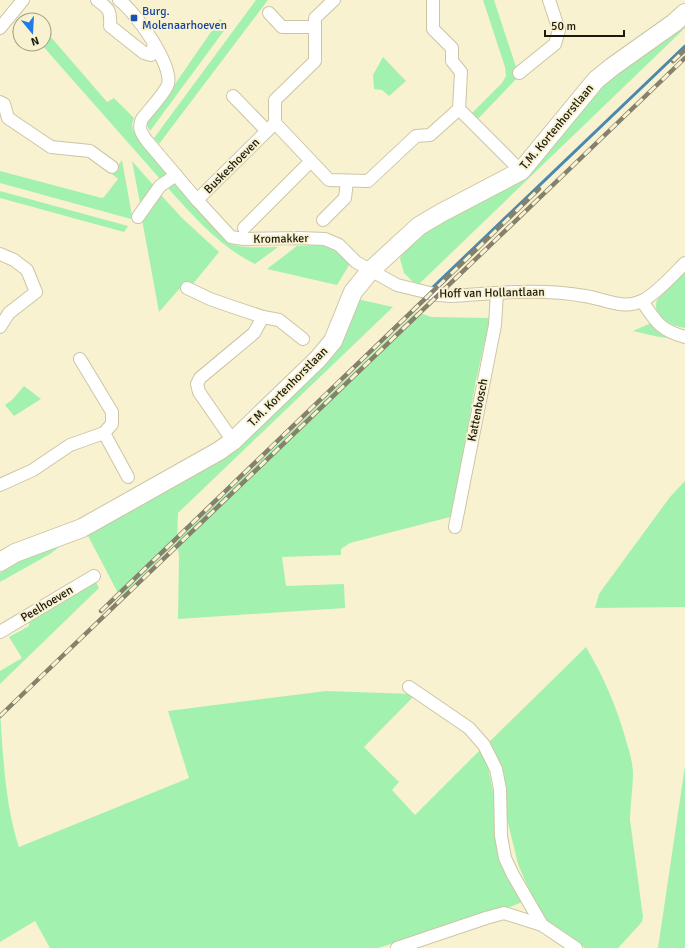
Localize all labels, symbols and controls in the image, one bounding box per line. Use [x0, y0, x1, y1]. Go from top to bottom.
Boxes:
place label: Burg. Molenaarhoeven [142, 4, 227, 33]
north arrow [12, 12, 52, 52]
scale bar [545, 12, 624, 38]
marker: Burg. Molenaarhoeven [129, 13, 139, 23]
text: 50 m [551, 19, 576, 34]
text: N [29, 34, 41, 48]
street label: T.M. Kortenhorstlaan [517, 81, 597, 173]
street label: Buskeshoeven [201, 135, 263, 197]
street label: Kromakker [253, 231, 309, 247]
street label: Hoff van Hollantlaan [439, 285, 545, 301]
street label: T.M. Kortenhorstlaan [245, 344, 331, 430]
street label: Kattenbosch [465, 377, 491, 443]
street label: Peelhoeven [18, 583, 76, 625]

